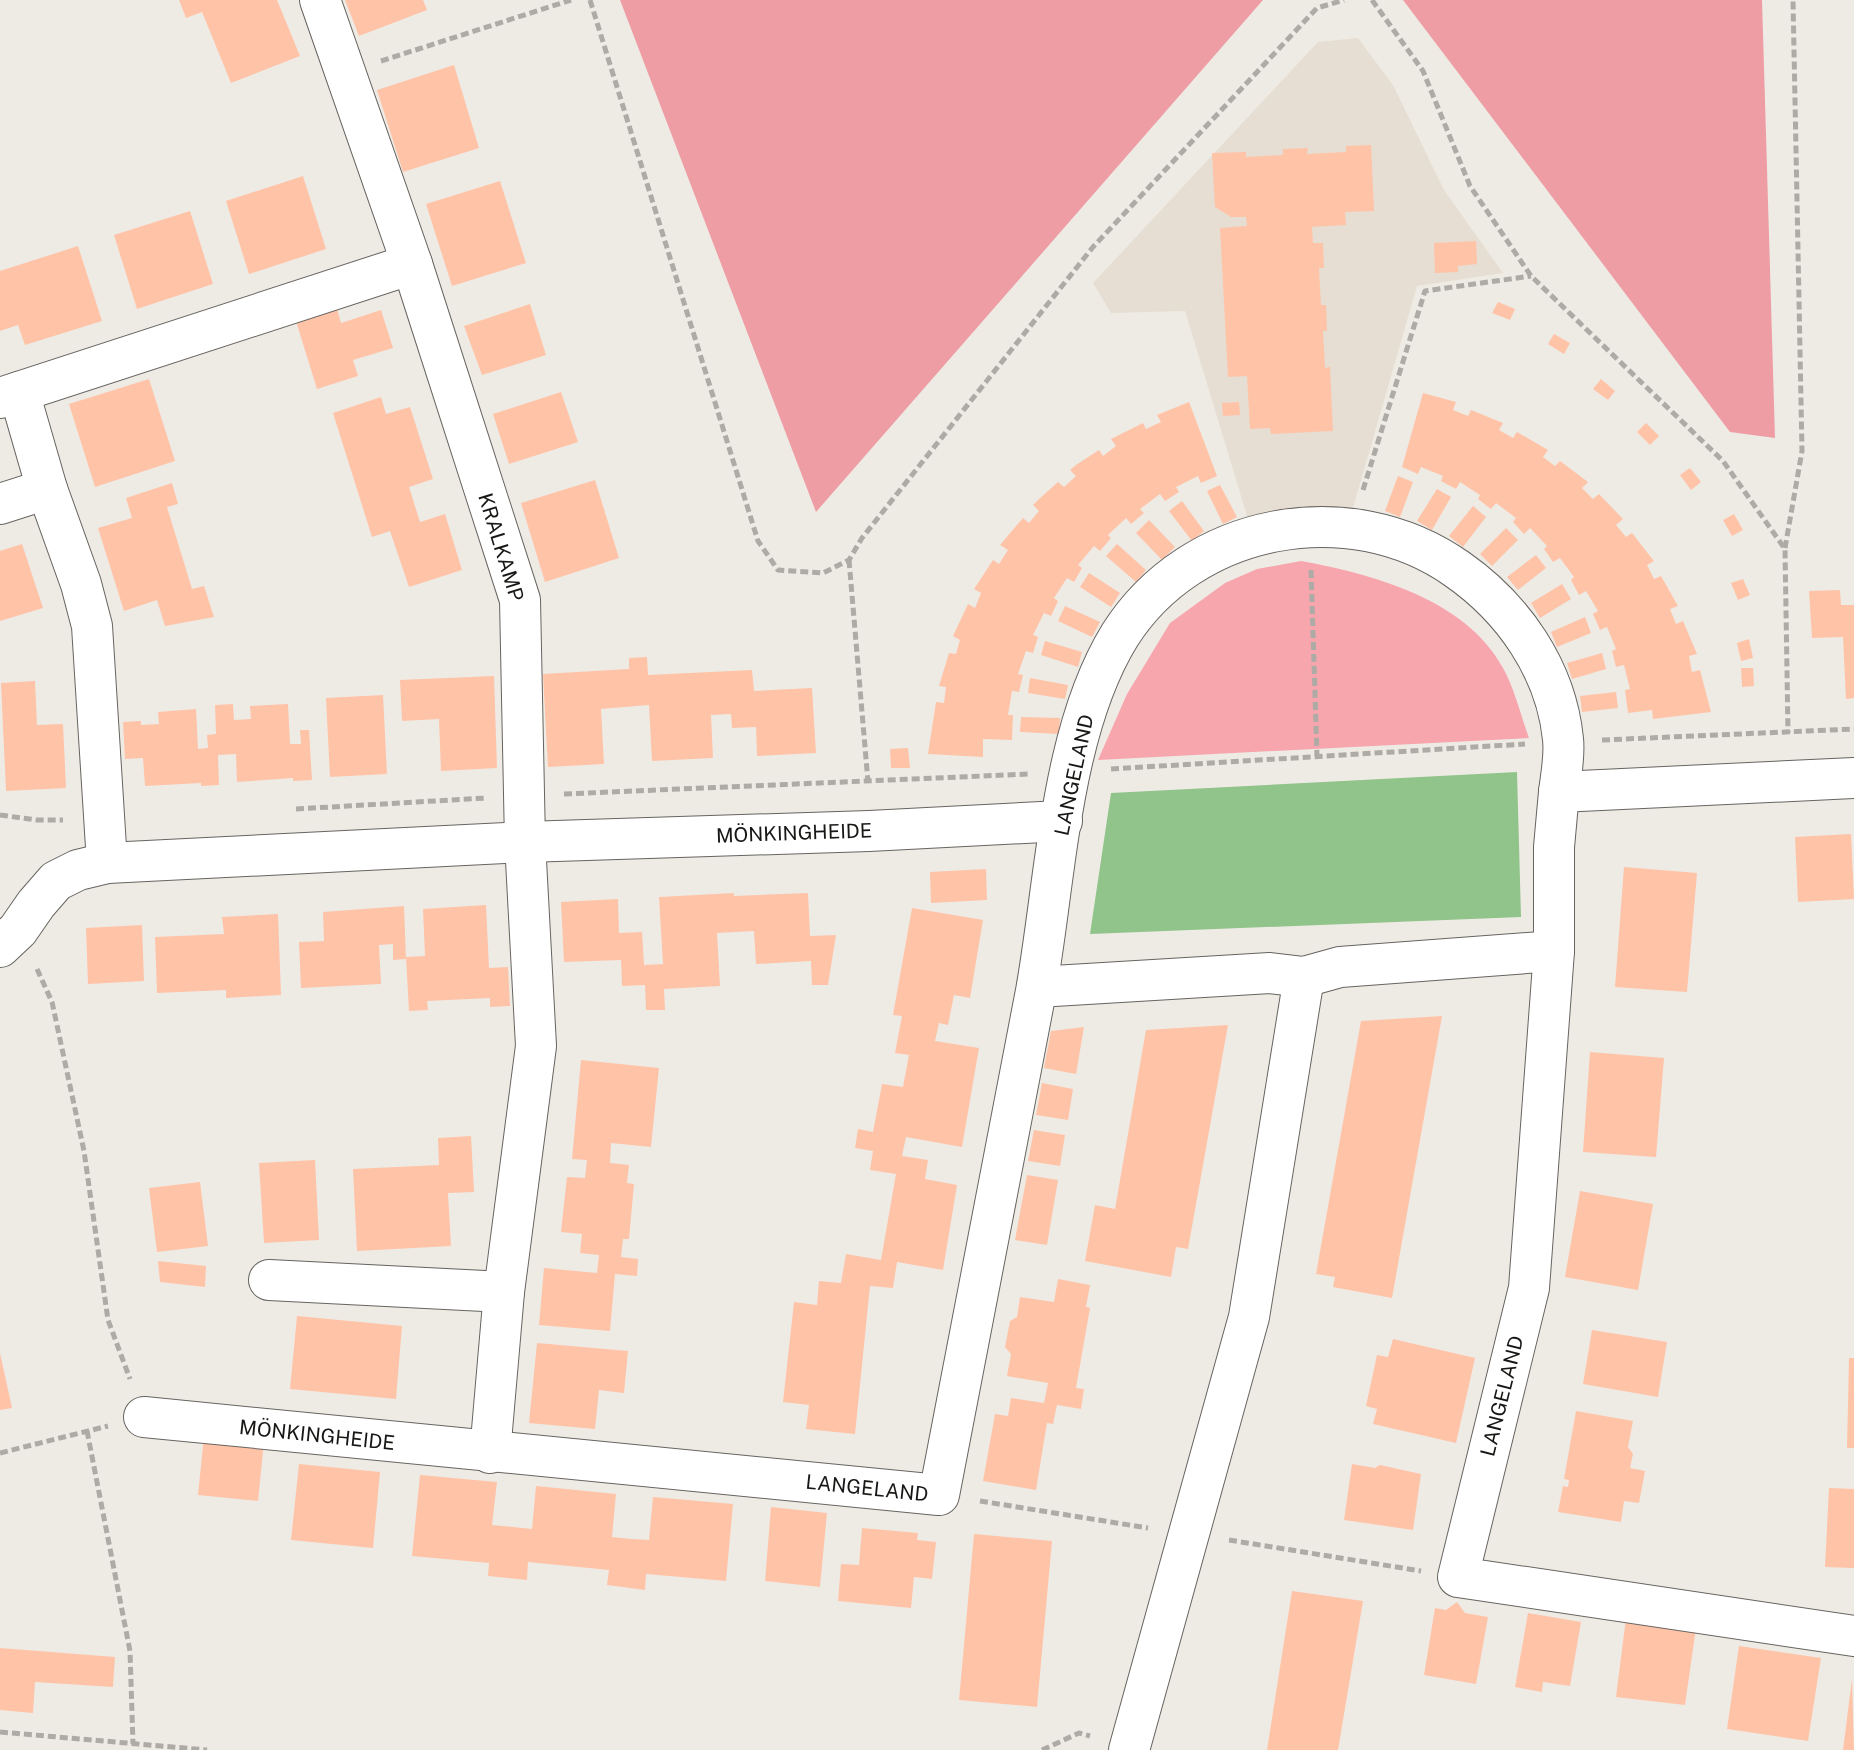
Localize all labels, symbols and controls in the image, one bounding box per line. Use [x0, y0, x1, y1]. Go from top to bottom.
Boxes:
street label: KRALKAMP [473, 490, 529, 604]
street label: LANGELAND [1049, 712, 1099, 838]
street label: MÖNKINGHEIDE [715, 817, 873, 848]
street label: LANGELAND [1475, 1333, 1529, 1459]
street label: MÖNKINGHEIDE [238, 1414, 396, 1455]
street label: LANGELAND [804, 1470, 930, 1506]

